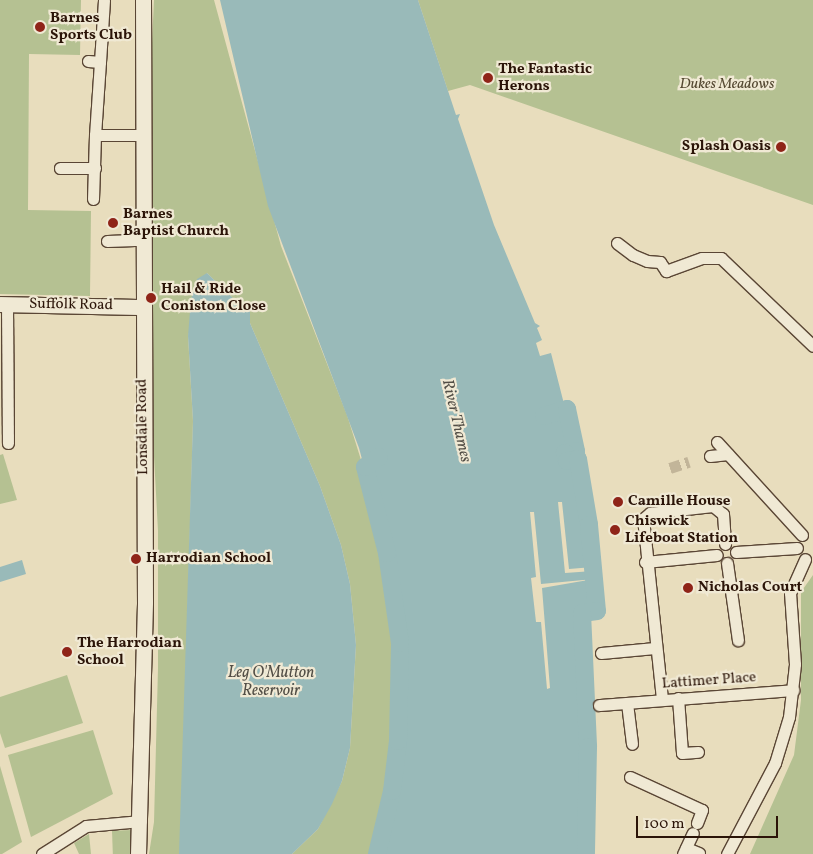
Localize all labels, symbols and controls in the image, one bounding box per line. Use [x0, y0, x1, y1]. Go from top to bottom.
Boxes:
place label: Barnes Sports Club [50, 9, 132, 44]
marker: Barnes Sports Club [34, 21, 46, 33]
place label: The Fantastic Herons [498, 60, 592, 95]
marker: The Fantastic Herons [482, 72, 494, 84]
park label: Dukes Meadows [679, 76, 775, 94]
place label: Splash Oasis [682, 138, 771, 156]
marker: Splash Oasis [775, 141, 787, 153]
place label: Barnes Baptist Church [123, 205, 229, 240]
marker: Barnes Baptist Church [107, 217, 119, 229]
place label: Hail & Ride Coniston Close [161, 280, 266, 315]
marker: Hail & Ride Coniston Close [145, 292, 157, 304]
street label: Suffolk Road [29, 295, 113, 315]
water label: River Thames [437, 378, 475, 464]
street label: Lonsdale Road [133, 379, 153, 475]
place label: Camille House [628, 493, 731, 511]
marker: Camille House [612, 496, 624, 508]
place label: Chiswick Lifeboat Station [625, 512, 738, 547]
marker: Chiswick Lifeboat Station [609, 524, 621, 536]
place label: Harrodian School [146, 550, 271, 568]
marker: Harrodian School [130, 553, 142, 565]
place label: Nicholas Court [698, 579, 802, 597]
marker: Nicholas Court [682, 582, 694, 594]
place label: The Harrodian School [77, 634, 182, 669]
marker: The Harrodian School [61, 646, 73, 658]
water label: Leg O'Mutton Reservoir [228, 663, 314, 701]
street label: Lattimer Place [661, 669, 757, 693]
scale bar [638, 806, 780, 838]
text: 100 m [644, 814, 684, 835]

